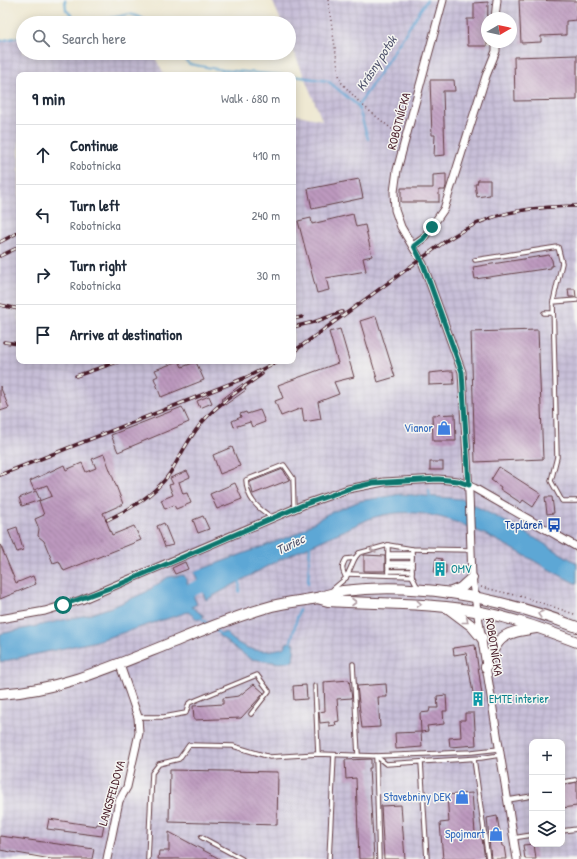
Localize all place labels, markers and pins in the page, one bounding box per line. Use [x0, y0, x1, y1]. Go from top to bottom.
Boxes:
place label: Vianor [404, 419, 433, 436]
shop icon: Vianor [436, 420, 452, 436]
place label: Tepláreň [505, 516, 543, 533]
bus stop icon: Tepláreň [546, 517, 562, 533]
place label: OMV [451, 560, 472, 577]
building icon: OMV [432, 561, 448, 577]
place label: EMTE interier [489, 690, 549, 707]
building icon: EMTE interier [470, 691, 486, 707]
place label: Stavebniny DEK [383, 788, 452, 805]
shop icon: Stavebniny DEK [454, 789, 470, 805]
place label: Spojmart [445, 825, 486, 842]
shop icon: Spojmart [488, 826, 504, 842]

